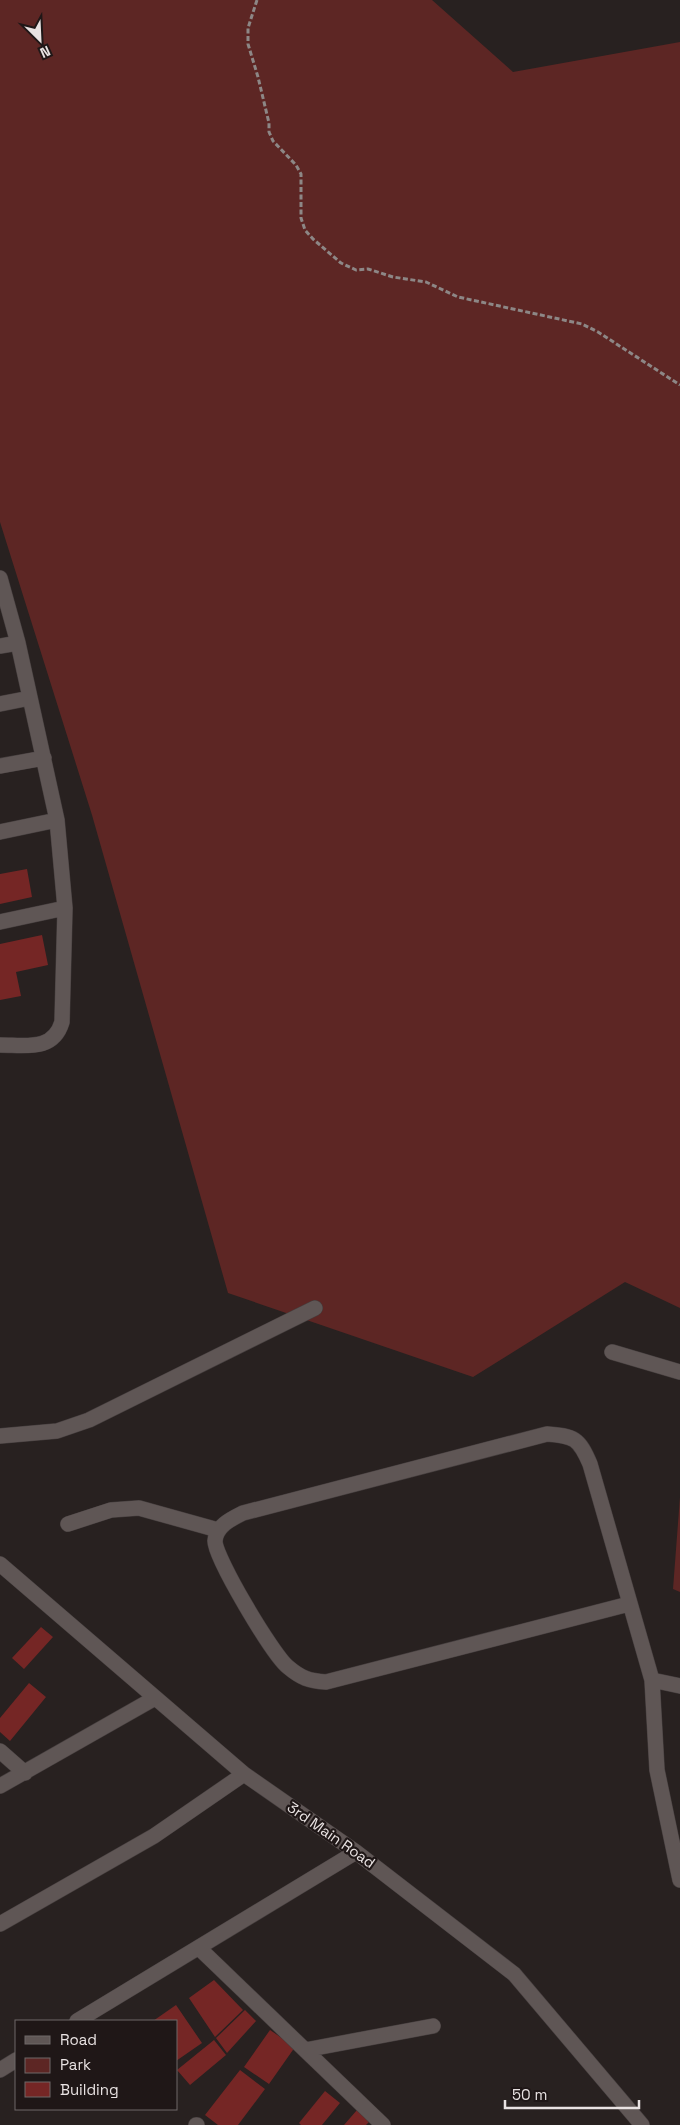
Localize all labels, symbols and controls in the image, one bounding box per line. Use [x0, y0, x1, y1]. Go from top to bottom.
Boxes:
north arrow [15, 15, 65, 65]
text: N [37, 42, 53, 62]
street label: 3rd Main Road [284, 1797, 379, 1872]
legend [15, 2020, 178, 2110]
text: Road [60, 2030, 97, 2049]
text: Park [60, 2055, 91, 2074]
scale bar [505, 2078, 639, 2110]
text: Building [60, 2080, 119, 2099]
text: 50 m [512, 2085, 547, 2104]

